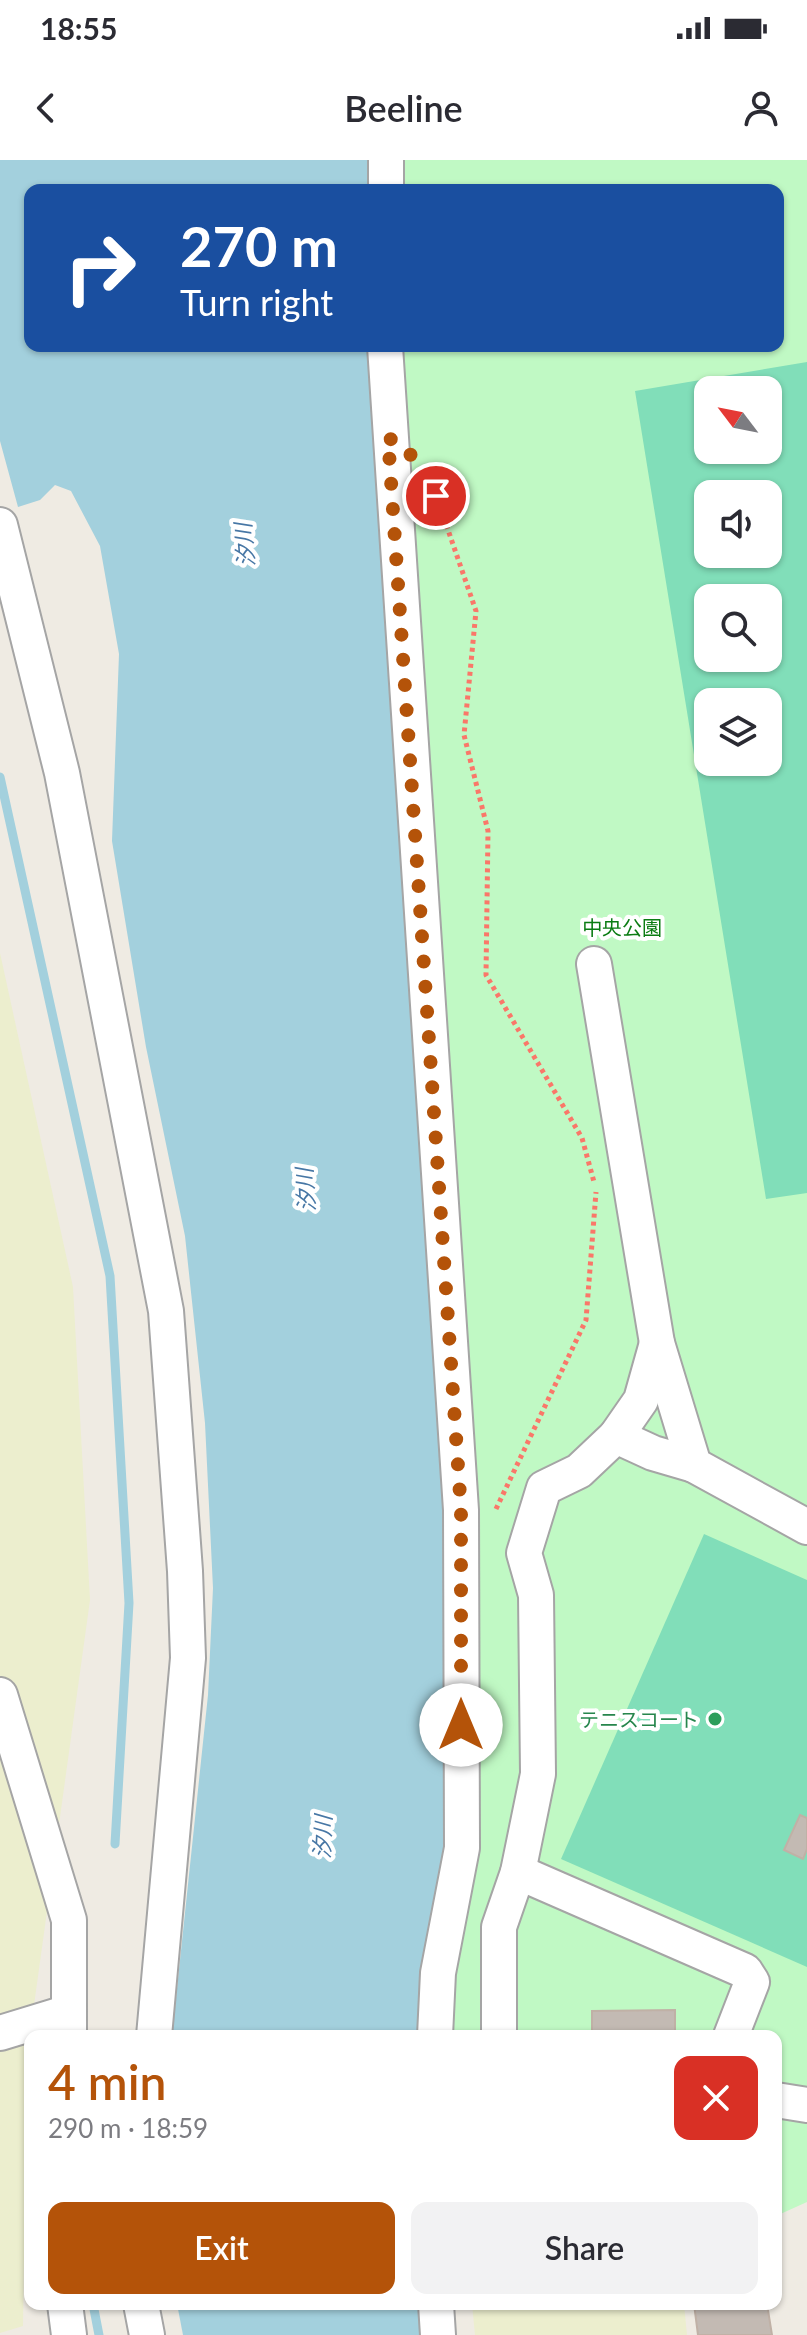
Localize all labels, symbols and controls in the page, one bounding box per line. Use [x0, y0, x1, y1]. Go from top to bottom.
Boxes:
text: 18:55 [40, 10, 117, 46]
icon: back [24, 86, 68, 130]
text: Beeline [344, 86, 463, 130]
icon: person [739, 86, 783, 130]
text: 270 m [180, 212, 338, 279]
icon: right [48, 216, 152, 320]
text: Turn right [180, 280, 333, 324]
north arrow [694, 376, 782, 464]
map controls [694, 376, 782, 776]
pin [402, 462, 470, 530]
icon: arrive [414, 474, 458, 518]
button: sound [694, 480, 782, 568]
water label: 汐川 [228, 520, 259, 568]
button: search [694, 584, 782, 672]
button: layers [694, 688, 782, 776]
park label: 中央公園 [582, 915, 662, 939]
water label: 汐川 [290, 1165, 320, 1213]
position arrow [419, 1683, 503, 1767]
place label: テニスコート [579, 1707, 699, 1731]
marker: テニスコート [706, 1710, 724, 1728]
water label: 汐川 [308, 1813, 336, 1859]
text: 4 min [48, 2053, 166, 2110]
button: close [674, 2056, 758, 2140]
text: 290 m · 18:59 [48, 2112, 208, 2144]
button: Exit [48, 2202, 395, 2294]
button: Share [411, 2202, 758, 2294]

